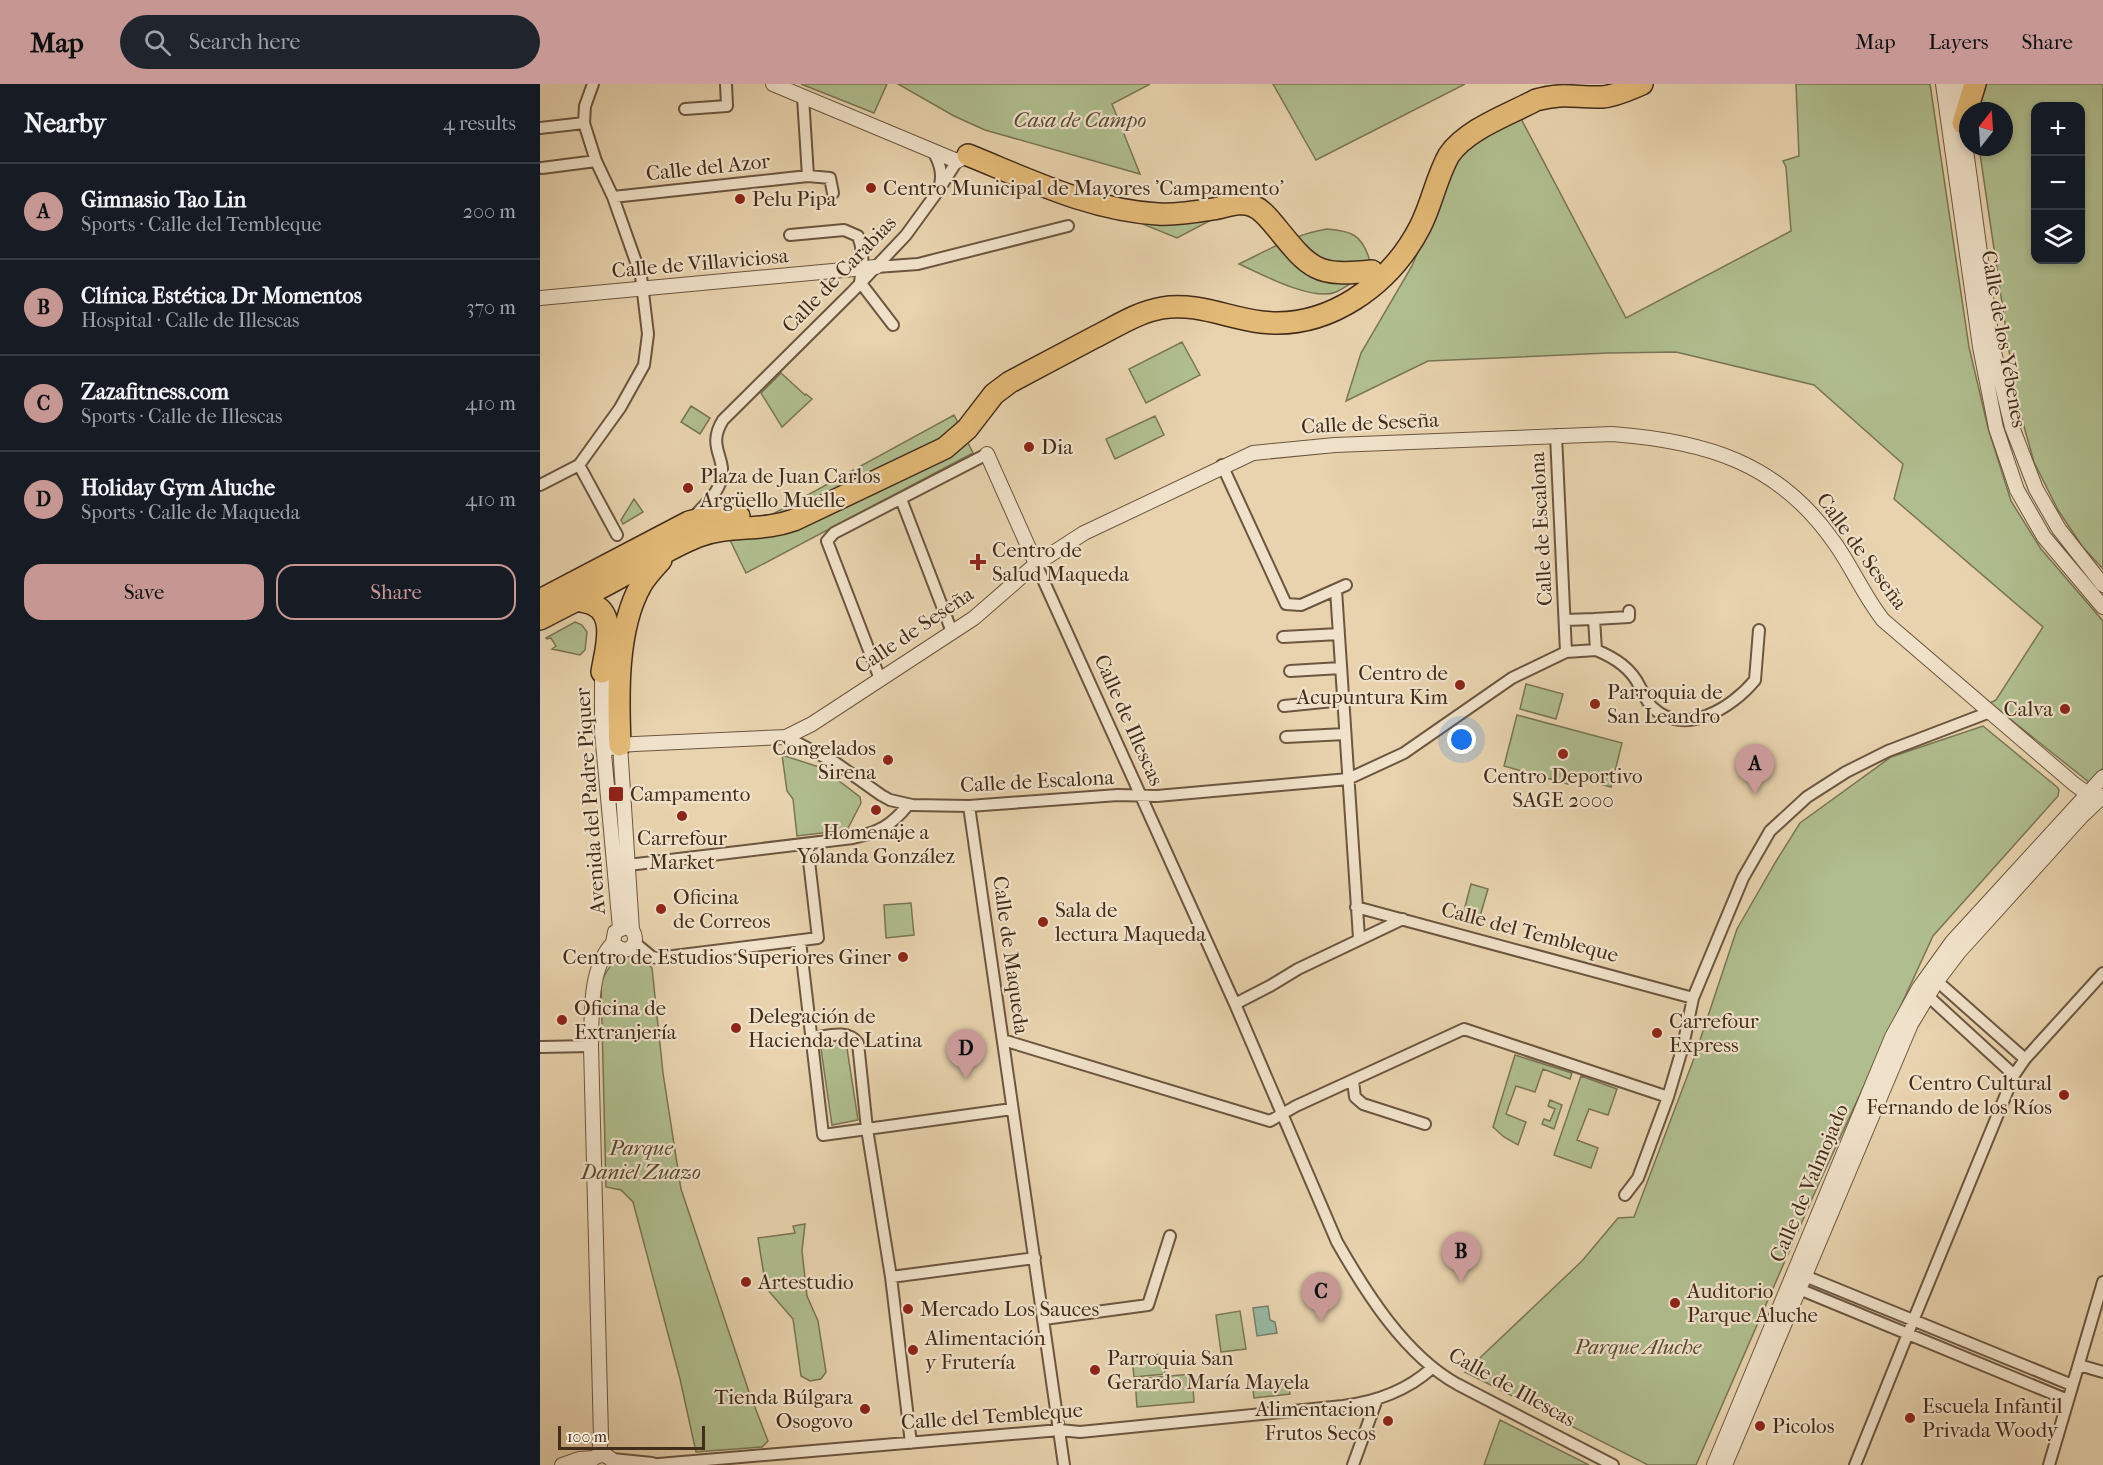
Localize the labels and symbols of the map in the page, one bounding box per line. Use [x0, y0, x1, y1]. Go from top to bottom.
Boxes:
north arrow [1959, 102, 2013, 156]
park label: Casa de Campo [1014, 108, 1147, 132]
street label: Calle del Azor [645, 149, 771, 185]
place label: Centro Municipal de Mayores 'Campamento' [883, 176, 1284, 200]
marker: Centro Municipal de Mayores 'Campamento' [864, 181, 878, 195]
place label: Pelu Pipa [752, 187, 837, 211]
marker: Pelu Pipa [733, 192, 747, 206]
street label: Calle de Carabias [777, 210, 901, 338]
street label: Calle de Villaviciosa [611, 243, 790, 283]
street label: Calle de los Yébenes [1977, 249, 2031, 430]
street label: Calle de Seseña [1301, 407, 1440, 439]
place label: Dia [1041, 435, 1073, 459]
marker: Dia [1022, 440, 1036, 454]
street label: Calle de Escalona [1525, 451, 1557, 607]
place label: Plaza de Juan Carlos Argüello Muelle [699, 464, 881, 512]
marker: Plaza de Juan Carlos Argüello Muelle [681, 481, 695, 495]
street label: Calle de Seseña [1812, 488, 1912, 614]
place label: Centro de Salud Maqueda [992, 538, 1129, 586]
marker: Centro de Salud Maqueda [969, 553, 987, 571]
street label: Calle de Seseña [850, 581, 978, 678]
street label: Calle de Illescas [1089, 651, 1169, 790]
place label: Centro de Acupuntura Kim [1296, 661, 1449, 709]
marker: Centro de Acupuntura Kim [1453, 678, 1467, 692]
place label: Parroquia de San Leandro [1607, 680, 1723, 728]
street label: Avenida del Padre Piquer [570, 687, 610, 916]
marker: Parroquia de San Leandro [1588, 697, 1602, 711]
place label: Calva [2004, 697, 2053, 721]
marker: Calva [2058, 702, 2072, 716]
your location [1447, 725, 1476, 754]
place label: Congelados Sirena [772, 736, 876, 784]
pin: A [1736, 744, 1774, 794]
marker: Centro Deportivo SAGE 2000 [1556, 747, 1570, 761]
marker: Congelados Sirena [881, 753, 895, 767]
place label: Centro Deportivo SAGE 2000 [1483, 764, 1643, 812]
street label: Calle de Escalona [959, 765, 1115, 797]
place label: Campamento [630, 782, 750, 806]
marker: Campamento [607, 785, 625, 803]
marker: Homenaje a Yolanda González [869, 803, 883, 817]
marker: Carrefour Market [675, 809, 689, 823]
place label: Homenaje a Yolanda González [796, 820, 955, 868]
place label: Carrefour Market [637, 826, 727, 874]
street label: Calle de Maqueda [988, 874, 1034, 1036]
place label: Oficina de Correos [673, 885, 771, 933]
street label: Calle del Tembleque [1439, 897, 1621, 967]
place label: Sala de lectura Maqueda [1054, 898, 1206, 946]
marker: Oficina de Correos [654, 902, 668, 916]
marker: Sala de lectura Maqueda [1036, 915, 1050, 929]
place label: Centro de Estudios Superiores Giner [563, 945, 891, 969]
marker: Centro de Estudios Superiores Giner [896, 950, 910, 964]
place label: Oficina de Extranjería [574, 996, 677, 1044]
place label: Delegación de Hacienda de Latina [748, 1004, 922, 1052]
place label: Carrefour Express [1669, 1009, 1759, 1057]
marker: Oficina de Extranjería [555, 1013, 569, 1027]
marker: Delegación de Hacienda de Latina [729, 1021, 743, 1035]
marker: Carrefour Express [1650, 1026, 1664, 1040]
pin: D [946, 1030, 986, 1079]
place label: Centro Cultural Fernando de los Ríos [1866, 1071, 2052, 1119]
marker: Centro Cultural Fernando de los Ríos [2057, 1088, 2071, 1102]
street label: Calle de Valmojado [1765, 1100, 1853, 1266]
park label: Parque Daniel Zuazo [579, 1136, 701, 1184]
pin: B [1442, 1232, 1480, 1282]
place label: Artestudio [757, 1270, 854, 1294]
pin: C [1302, 1272, 1340, 1322]
marker: Artestudio [739, 1275, 753, 1289]
place label: Auditorio Parque Aluche [1686, 1279, 1818, 1327]
marker: Auditorio Parque Aluche [1668, 1296, 1682, 1310]
place label: Mercado Los Sauces [920, 1297, 1099, 1321]
marker: Mercado Los Sauces [901, 1302, 915, 1316]
place label: Alimentación y Frutería [924, 1326, 1046, 1374]
park label: Parque Aluche [1574, 1335, 1702, 1359]
street label: Calle de Illescas [1445, 1342, 1580, 1432]
marker: Alimentación y Frutería [906, 1343, 920, 1357]
place label: Parroquia San Gerardo María Mayela [1107, 1346, 1310, 1394]
marker: Parroquia San Gerardo María Mayela [1088, 1363, 1102, 1377]
place label: Tienda Búlgara Osogovo [714, 1385, 853, 1433]
place label: Escuela Infantil Privada Woody [1922, 1394, 2063, 1442]
place label: Alimentacion Frutos Secos [1254, 1397, 1376, 1445]
street label: Calle del Tembleque [900, 1398, 1084, 1434]
marker: Tienda Búlgara Osogovo [858, 1402, 872, 1416]
marker: Escuela Infantil Privada Woody [1903, 1411, 1917, 1425]
marker: Alimentacion Frutos Secos [1381, 1414, 1395, 1428]
place label: Picolos [1772, 1414, 1835, 1438]
marker: Picolos [1753, 1419, 1767, 1433]
scale bar [558, 1423, 705, 1450]

